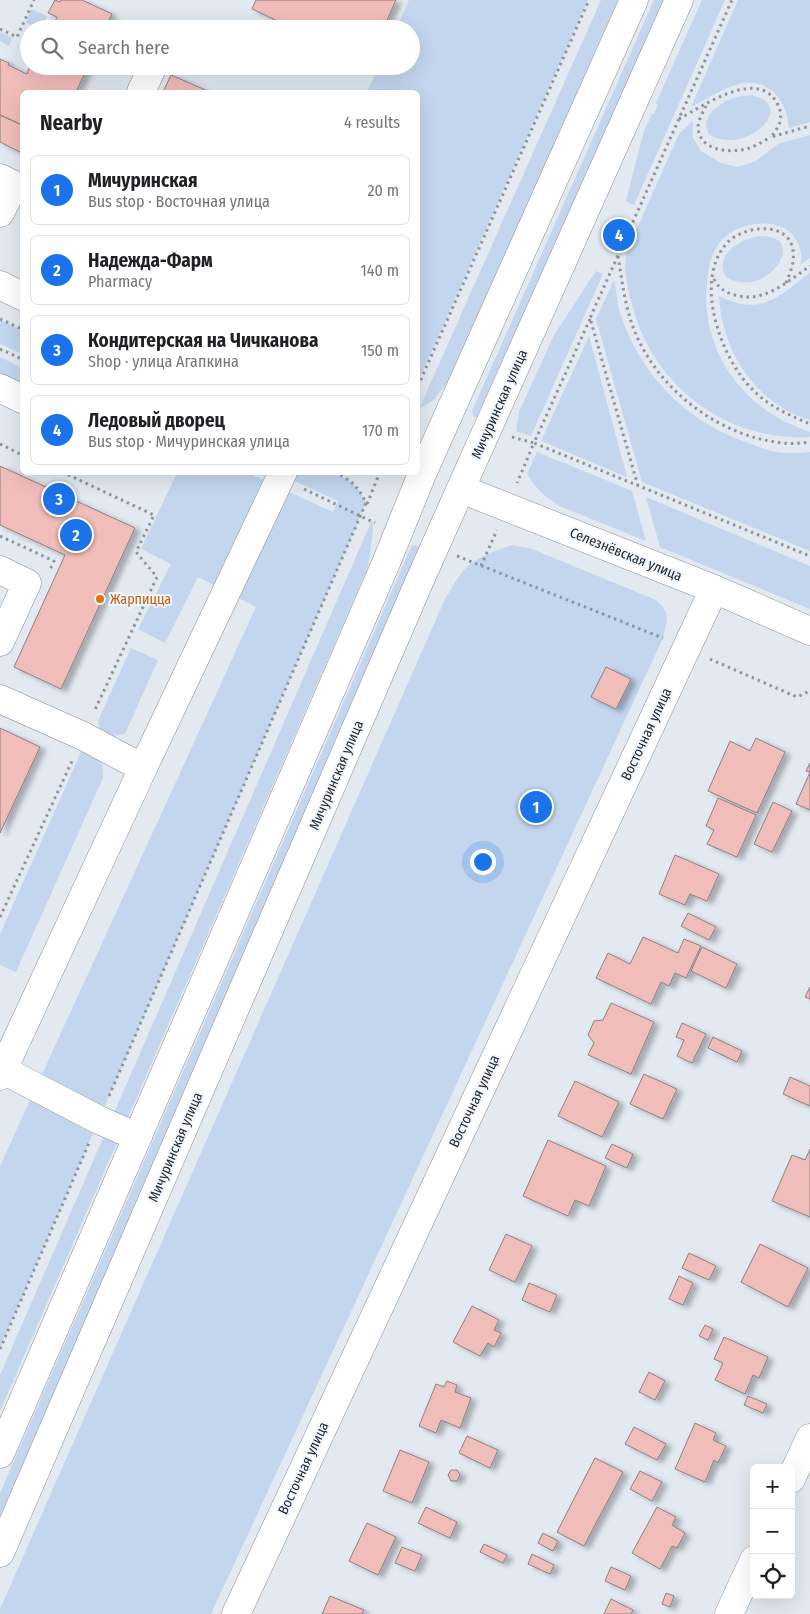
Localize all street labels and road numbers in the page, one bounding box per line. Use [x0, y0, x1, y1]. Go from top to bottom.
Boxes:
street label: Мичуринская улица [468, 347, 531, 461]
street label: Селезнёвская улица [567, 524, 685, 585]
street label: Восточная улица [618, 685, 675, 783]
street label: Мичуринская улица [306, 718, 367, 833]
street label: Восточная улица [446, 1052, 503, 1150]
street label: Мичуринская улица [145, 1090, 206, 1205]
street label: Восточная улица [275, 1419, 332, 1517]

